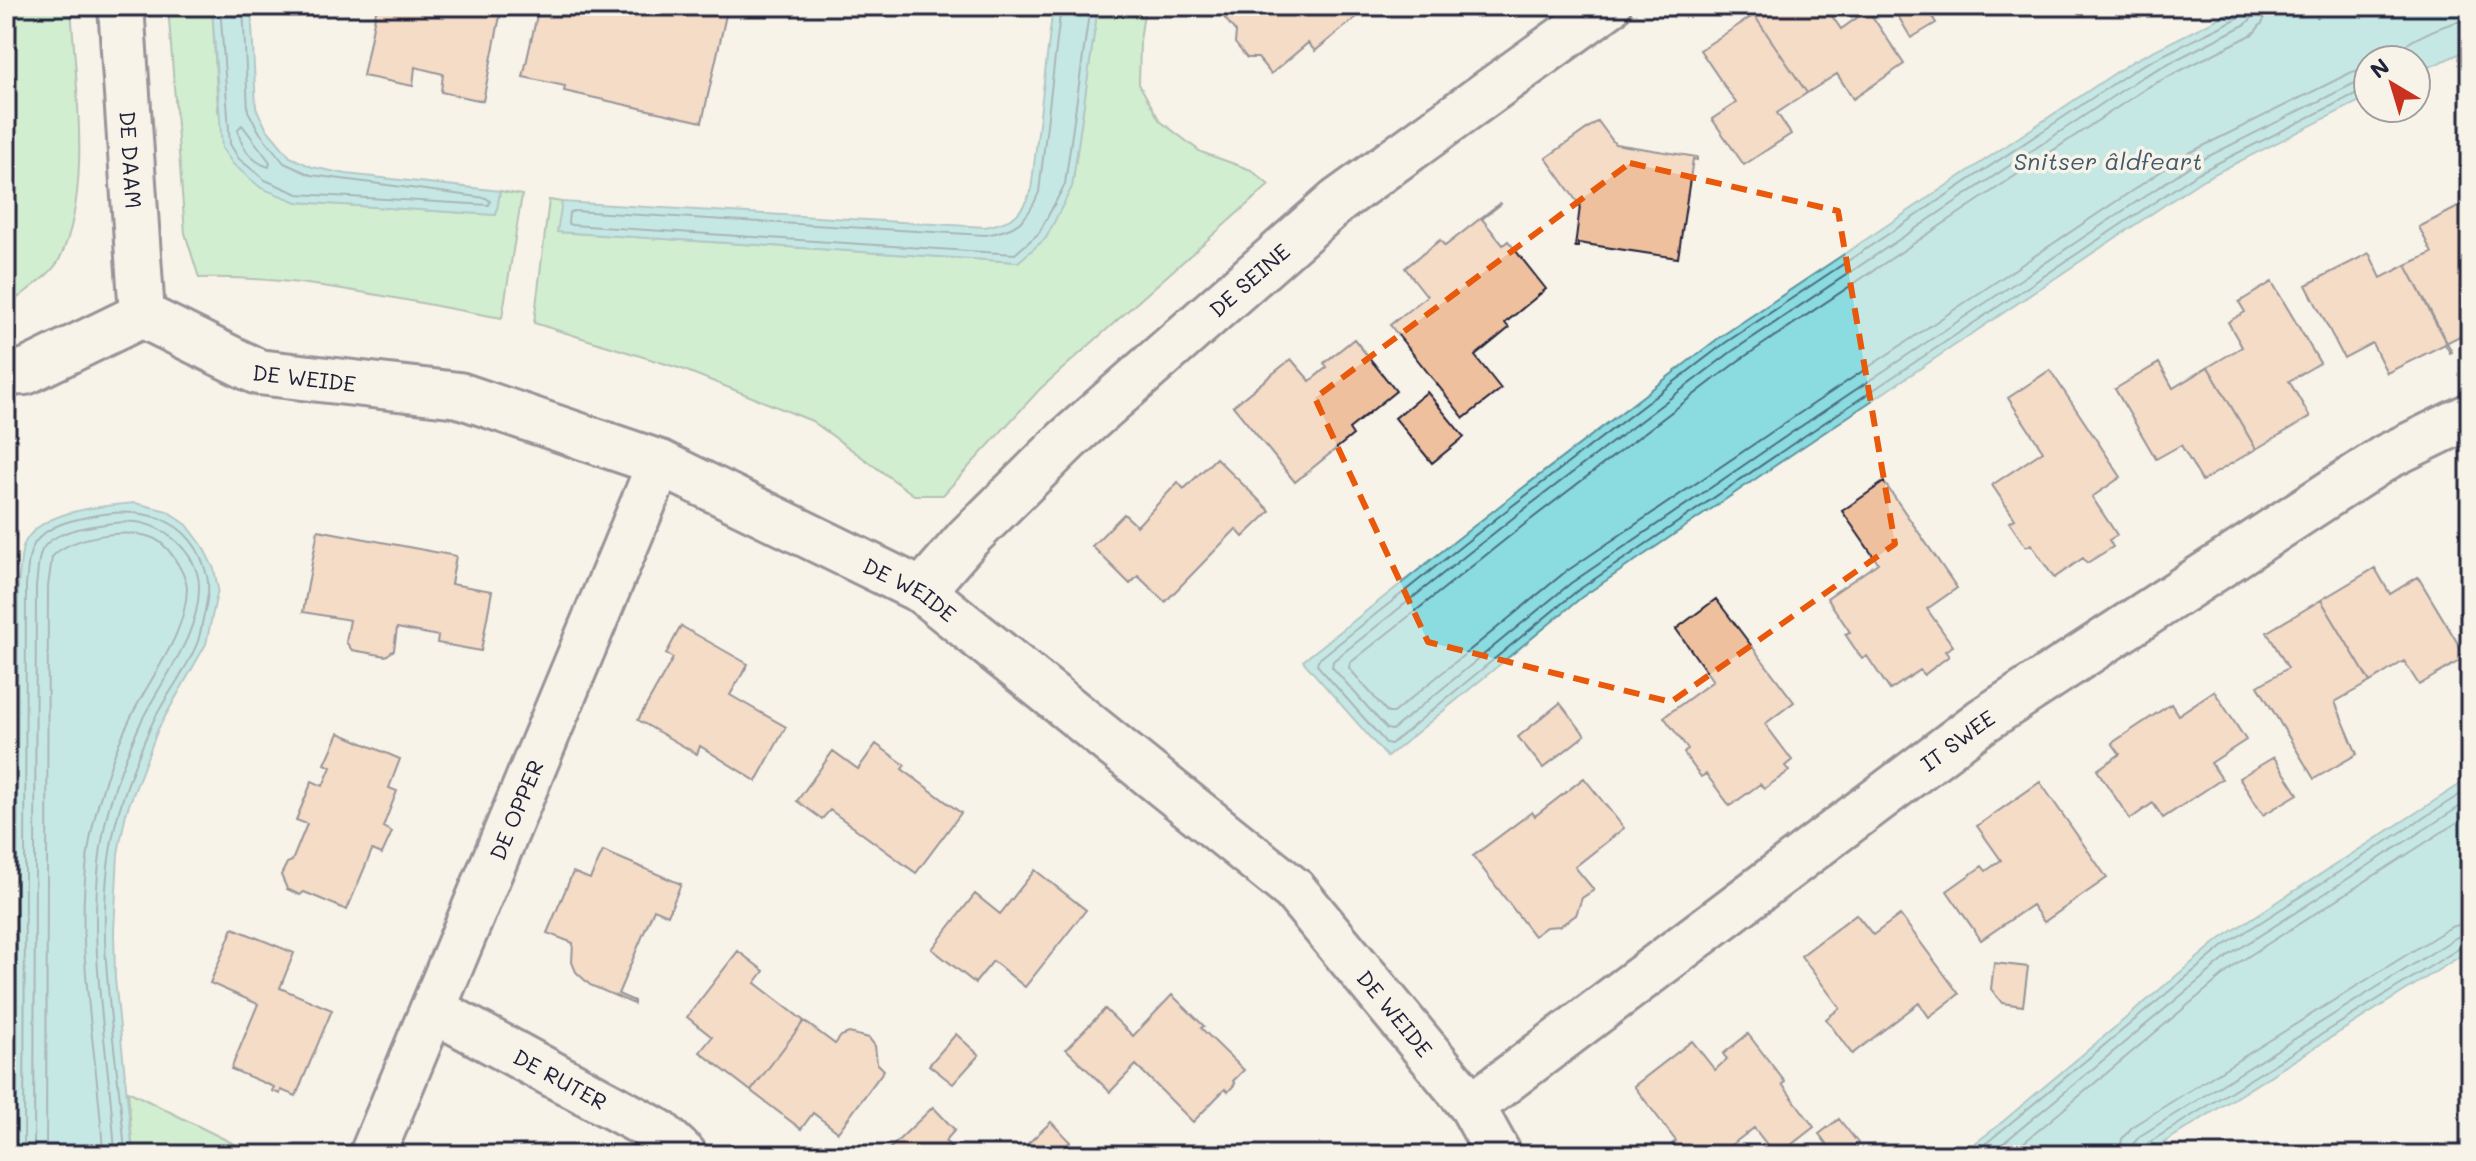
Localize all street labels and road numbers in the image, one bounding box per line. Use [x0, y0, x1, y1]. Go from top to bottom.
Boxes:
street label: DE DAAM [114, 110, 149, 209]
street label: DE SEINE [1202, 236, 1295, 323]
street label: DE WEIDE [251, 357, 358, 398]
street label: DE WEIDE [859, 550, 963, 628]
street label: IT SWEE [1914, 702, 2000, 777]
street label: DE OPPER [482, 755, 549, 864]
street label: DE WEIDE [1351, 964, 1440, 1062]
street label: DE RUTER [509, 1041, 613, 1116]

